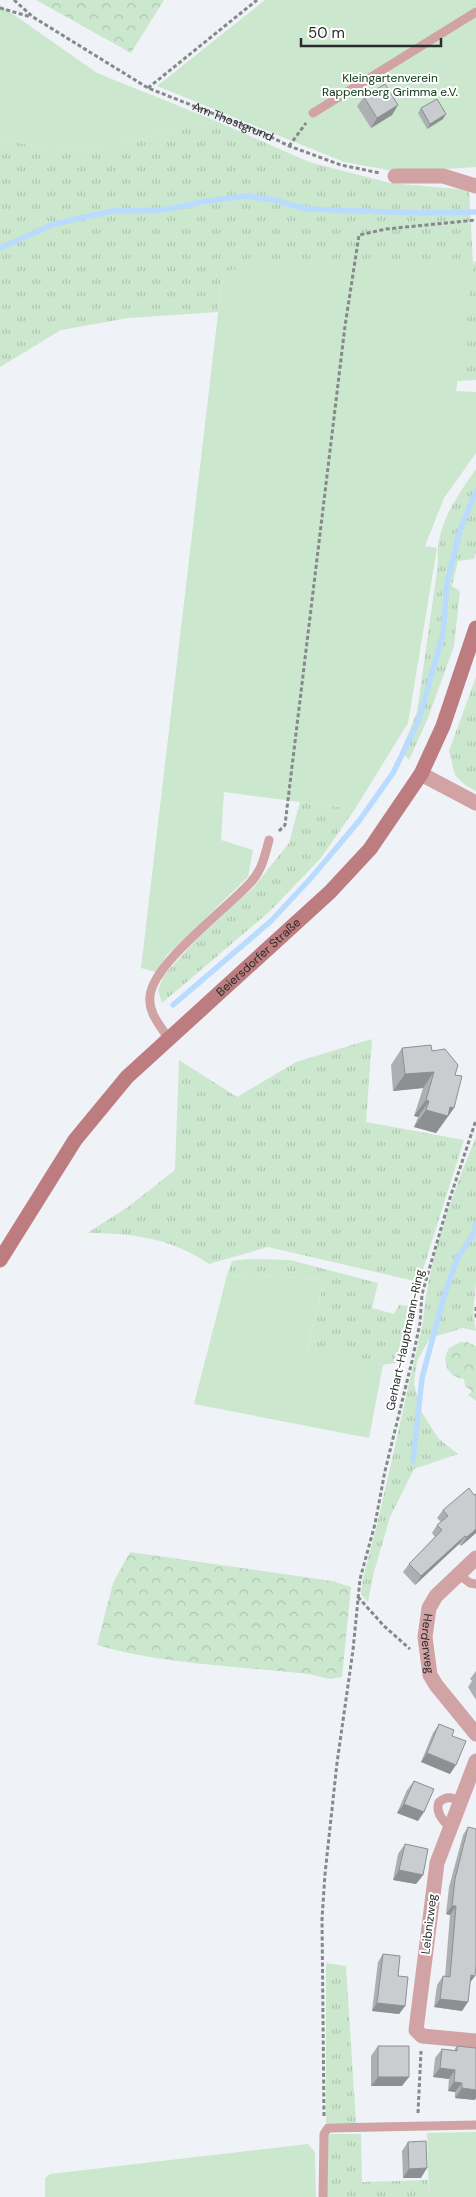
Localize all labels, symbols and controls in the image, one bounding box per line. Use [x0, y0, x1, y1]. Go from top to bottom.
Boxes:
scale bar [301, 15, 441, 47]
text: 50 m [308, 23, 345, 43]
park label: Kleingartenverein Rappenberg Grimma e.V. [322, 70, 458, 100]
street label: Am Thostgrund [190, 98, 276, 145]
street label: Beiersdorfer Straße [213, 915, 304, 1000]
street label: Gerhart-Hauptmann-Ring [382, 1268, 428, 1412]
street label: Herderweg [417, 1613, 438, 1675]
street label: Leibnizweg [417, 1892, 441, 1955]

